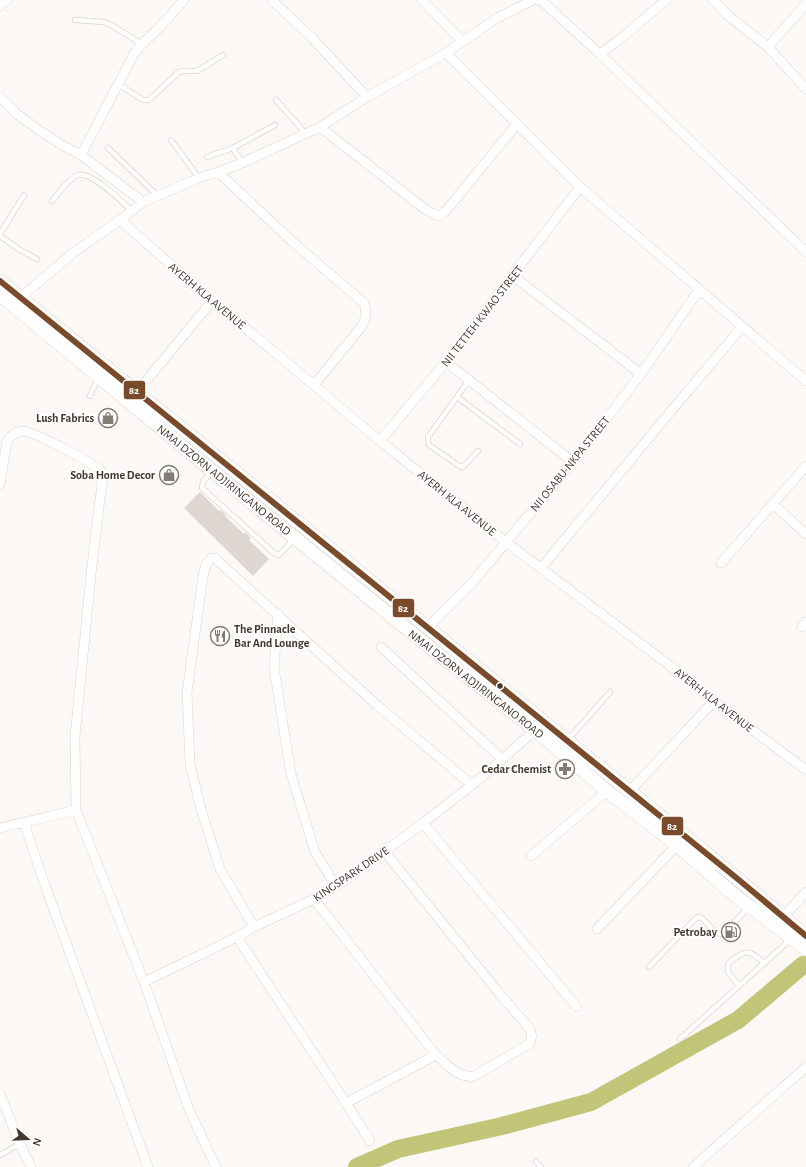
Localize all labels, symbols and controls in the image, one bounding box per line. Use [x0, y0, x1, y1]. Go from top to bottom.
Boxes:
street label: AYERH KLA AVENUE [166, 260, 248, 332]
street label: NII TETTEH KWAO STREET [439, 263, 525, 369]
line badge: 82 [123, 380, 146, 400]
text: 82 [129, 385, 139, 396]
shop icon: Lush Fabrics [97, 407, 119, 429]
place label: Lush Fabrics [36, 412, 94, 424]
street label: NII OSABU-NKPA STREET [528, 414, 612, 514]
street label: NMAI DZORN ADJIRINGANO ROAD [155, 422, 293, 538]
shop icon: Soba Home Decor [158, 464, 180, 486]
street label: AYERH KLA AVENUE [416, 468, 498, 538]
place label: Soba Home Decor [70, 469, 156, 481]
line badge: 82 [392, 598, 415, 618]
text: 82 [398, 603, 408, 614]
place label: The Pinnacle Bar And Lounge [234, 623, 310, 649]
restaurant icon: The Pinnacle Bar And Lounge [209, 625, 231, 647]
street label: NMAI DZORN ADJIRINGANO ROAD [406, 627, 546, 741]
street label: AYERH KLA AVENUE [672, 666, 756, 735]
unlabelled marker [495, 681, 505, 691]
pharmacy icon: Cedar Chemist [554, 758, 576, 780]
place label: Cedar Chemist [482, 763, 551, 775]
line badge: 82 [661, 816, 684, 836]
text: 82 [667, 821, 677, 832]
street label: KINGSPARK DRIVE [311, 844, 391, 904]
fuel station icon: Petrobay [720, 921, 742, 943]
place label: Petrobay [674, 926, 718, 939]
north arrow [8, 1119, 48, 1159]
text: N [31, 1137, 43, 1148]

